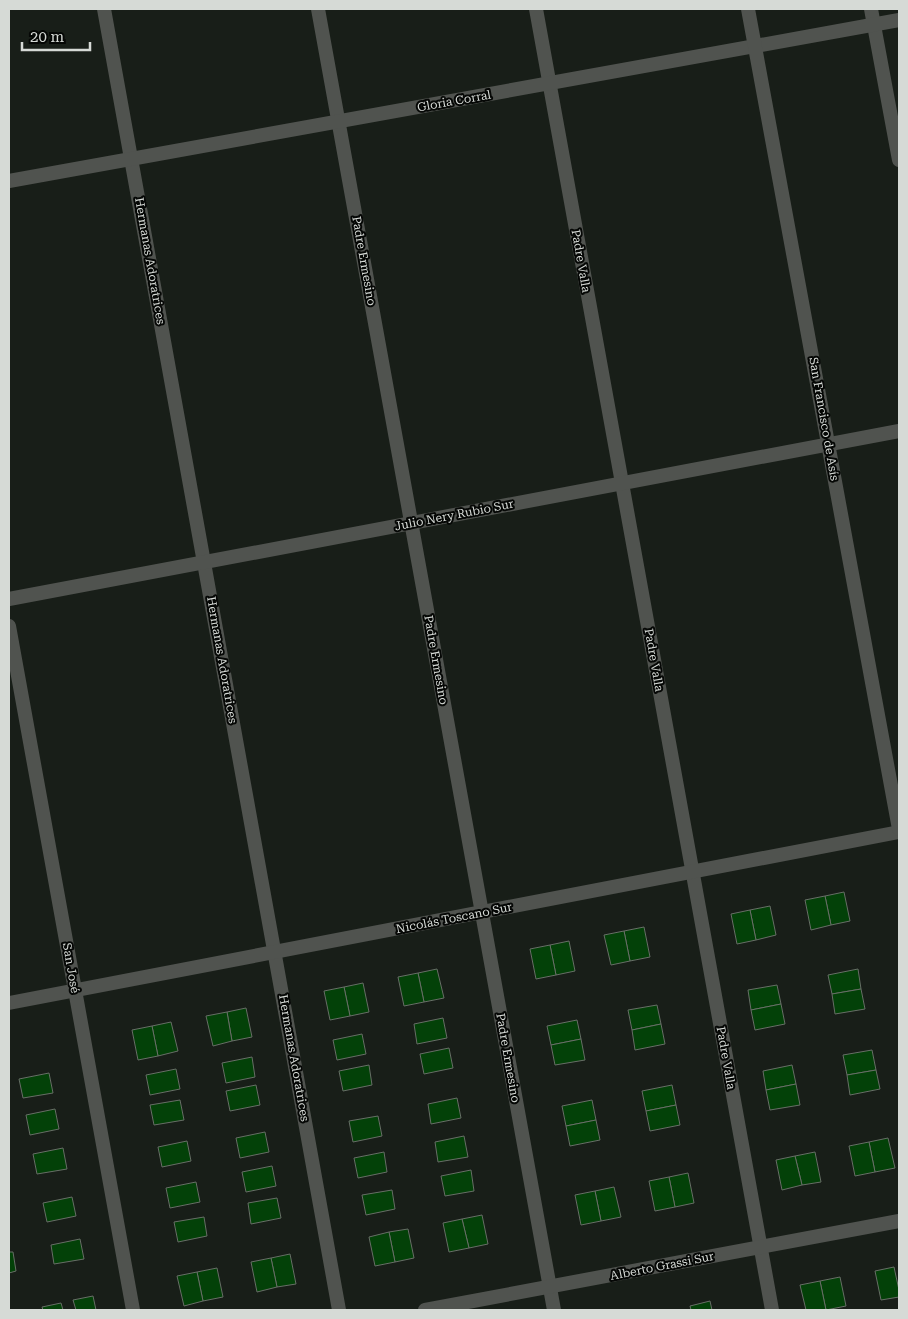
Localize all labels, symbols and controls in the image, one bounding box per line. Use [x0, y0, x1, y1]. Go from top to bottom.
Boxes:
scale bar [22, 20, 90, 52]
text: 20 m [30, 28, 65, 46]
street label: Gloria Corral [416, 88, 492, 114]
street label: Hermanas Adoratrices [132, 196, 168, 326]
street label: Padre Ermesino [349, 215, 379, 307]
street label: Padre Valla [569, 228, 594, 294]
street label: San Francisco de Asís [806, 356, 842, 482]
street label: Julio Nery Rubio Sur [393, 497, 515, 533]
street label: Hermanas Adoratrices [204, 595, 240, 725]
street label: Padre Ermesino [421, 614, 451, 706]
street label: Padre Valla [642, 627, 667, 693]
street label: Nicolás Toscano Sur [395, 900, 513, 936]
street label: San José [60, 942, 82, 995]
street label: Hermanas Adoratrices [276, 993, 312, 1123]
street label: Padre Ermesino [493, 1012, 523, 1104]
street label: Padre Valla [714, 1025, 739, 1091]
street label: Alberto Grassi Sur [609, 1249, 715, 1283]

